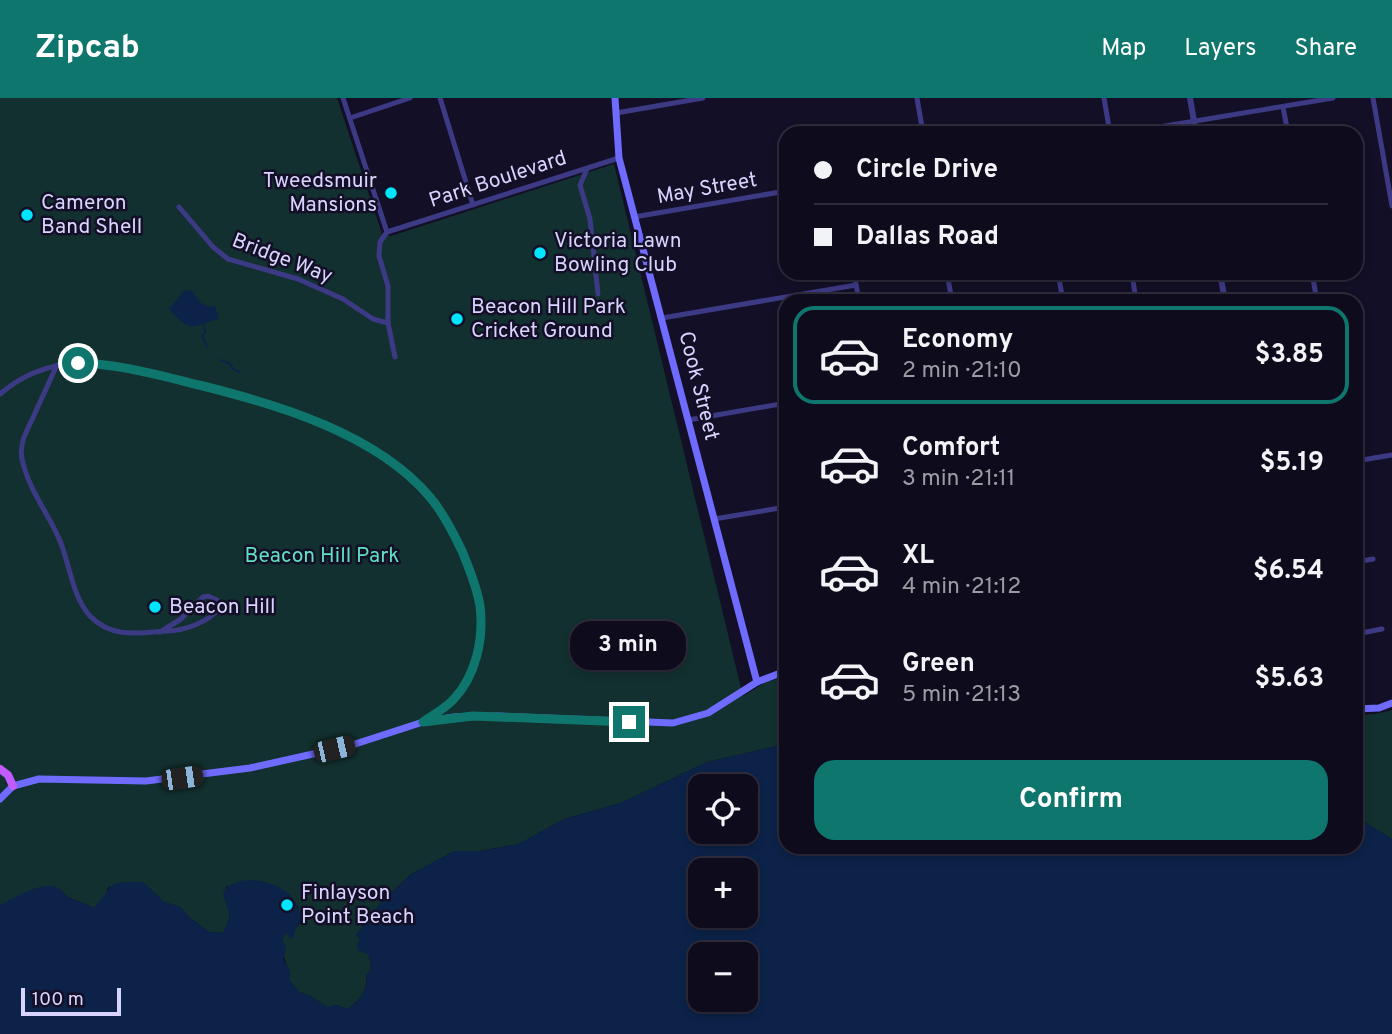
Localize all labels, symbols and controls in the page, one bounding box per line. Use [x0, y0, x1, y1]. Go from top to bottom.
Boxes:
text: Zipcab [35, 28, 140, 70]
text: Map [1101, 34, 1146, 64]
text: Layers [1184, 34, 1256, 64]
text: Share [1294, 34, 1357, 64]
street label: Park Boulevard [426, 145, 570, 215]
text: Circle Drive [856, 154, 998, 187]
street label: May Street [655, 167, 759, 211]
place label: Tweedsmuir Mansions [263, 168, 377, 219]
marker: Tweedsmuir Mansions [383, 185, 399, 201]
place label: Cameron Band Shell [41, 190, 142, 241]
marker: Cameron Band Shell [19, 207, 35, 223]
text: Dallas Road [856, 221, 999, 254]
street label: Bridge Way [228, 227, 336, 291]
place label: Victoria Lawn Bowling Club [554, 228, 681, 279]
marker: Victoria Lawn Bowling Club [532, 245, 548, 261]
place label: Beacon Hill Park Cricket Ground [471, 294, 626, 345]
marker: Beacon Hill Park Cricket Ground [449, 311, 465, 327]
icon: car [818, 324, 881, 387]
text: Economy [902, 324, 1013, 357]
street label: Cook Street [671, 329, 725, 443]
text: $3.85 [1255, 339, 1324, 372]
route start [62, 347, 94, 379]
text: 2 min · 21:10 [902, 357, 1022, 386]
icon: car [818, 432, 881, 495]
text: Comfort [902, 432, 1000, 465]
text: $5.19 [1260, 447, 1324, 480]
text: 3 min · 21:11 [902, 465, 1015, 494]
icon: car [818, 540, 881, 603]
text: XL [902, 540, 934, 573]
park label: Beacon Hill Park [245, 543, 399, 570]
text: $6.54 [1253, 555, 1324, 588]
text: 4 min · 21:12 [902, 573, 1021, 602]
place label: Beacon Hill [169, 594, 276, 621]
marker: Beacon Hill [147, 599, 163, 615]
callout: 3 min [571, 620, 687, 670]
text: 3 min [598, 631, 658, 660]
icon: car [818, 648, 881, 711]
text: Green [902, 648, 975, 681]
text: $5.63 [1255, 663, 1324, 696]
text: 5 min · 21:13 [902, 681, 1021, 710]
route end [613, 706, 645, 738]
car [312, 734, 357, 764]
button: Confirm [814, 760, 1328, 840]
car [160, 765, 205, 791]
map controls [688, 774, 758, 1012]
button: locate [688, 774, 758, 844]
button: + [688, 858, 758, 928]
place label: Finlayson Point Beach [301, 880, 415, 931]
marker: Finlayson Point Beach [279, 897, 295, 913]
button: − [688, 942, 758, 1012]
scale bar [21, 985, 121, 1017]
text: 100 m [32, 988, 84, 1012]

